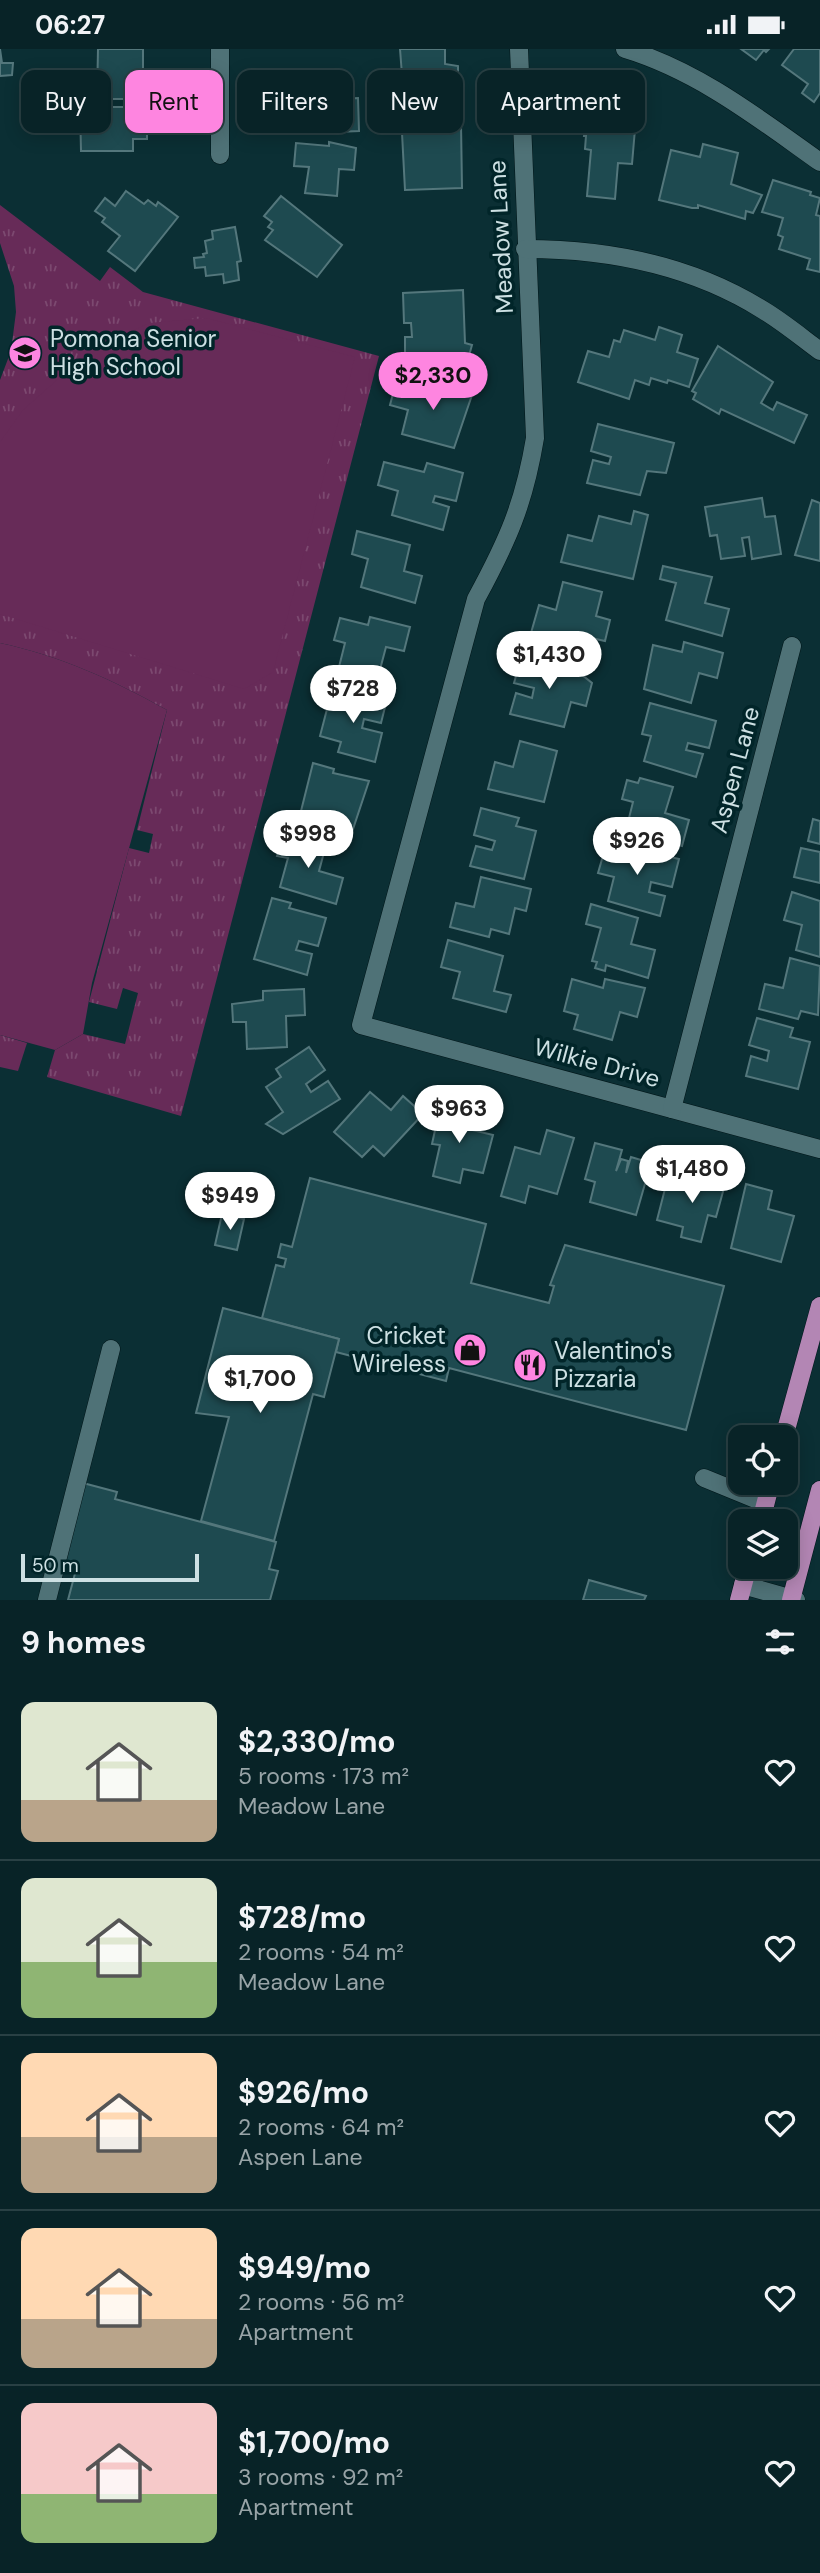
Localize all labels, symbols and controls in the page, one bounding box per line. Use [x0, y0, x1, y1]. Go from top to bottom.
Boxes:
text: 06:27 [35, 8, 105, 42]
chip: Buy [21, 70, 111, 133]
chip: Rent [125, 70, 223, 133]
chip: Filters [237, 70, 353, 133]
chip: New [367, 70, 463, 133]
chip: Apartment [477, 70, 645, 133]
street label: Meadow Lane [481, 160, 520, 314]
place label: Pomona Senior High School [50, 323, 217, 382]
school or university icon: Pomona Senior High School [6, 334, 44, 372]
pin: $2,330 [376, 353, 490, 412]
text: $2,330 [395, 360, 471, 390]
pin: $1,430 [492, 631, 606, 691]
text: $1,430 [513, 639, 585, 669]
pin: $728 [312, 665, 394, 725]
text: $728 [326, 673, 380, 703]
street label: Aspen Lane [703, 703, 766, 837]
pin: $998 [267, 811, 349, 870]
pin: $926 [596, 817, 678, 877]
text: $998 [279, 818, 337, 848]
text: $926 [609, 825, 665, 855]
street label: Wilkie Drive [531, 1031, 663, 1094]
pin: $963 [418, 1085, 500, 1145]
text: $963 [431, 1093, 487, 1123]
pin: $1,480 [635, 1145, 749, 1205]
text: $1,480 [655, 1153, 729, 1183]
pin: $949 [189, 1173, 271, 1232]
text: $949 [201, 1180, 259, 1210]
place label: Cricket Wireless [352, 1320, 446, 1379]
shop icon: Cricket Wireless [451, 1331, 489, 1369]
place label: Valentino's Pizzaria [554, 1335, 673, 1394]
restaurant icon: Valentino's Pizzaria [511, 1346, 549, 1384]
pin: $1,700 [203, 1355, 317, 1415]
text: $1,700 [224, 1363, 296, 1393]
map controls [728, 1425, 798, 1579]
button: locate [728, 1425, 798, 1495]
button: layers [728, 1509, 798, 1579]
scale bar [21, 1551, 200, 1583]
text: 50 m [32, 1553, 79, 1578]
text: 9 homes [21, 1623, 146, 1662]
icon: filters [761, 1623, 799, 1661]
text: $2,330/mo [238, 1722, 396, 1761]
icon: home [77, 1730, 161, 1814]
icon: heart [761, 1753, 799, 1791]
text: 5 rooms · 173 m² [238, 1761, 409, 1791]
text: Meadow Lane [238, 1791, 385, 1821]
text: $728/mo [238, 1898, 366, 1937]
icon: home [77, 1906, 161, 1990]
icon: heart [761, 1929, 799, 1967]
text: 2 rooms · 54 m² [238, 1937, 404, 1967]
text: Meadow Lane [238, 1967, 385, 1997]
text: $926/mo [238, 2073, 369, 2112]
icon: home [77, 2081, 161, 2165]
icon: heart [761, 2104, 799, 2142]
text: 2 rooms · 64 m² [238, 2112, 404, 2142]
text: Aspen Lane [238, 2142, 363, 2172]
text: $949/mo [238, 2248, 371, 2287]
icon: home [77, 2256, 161, 2340]
icon: heart [761, 2279, 799, 2317]
text: 2 rooms · 56 m² [238, 2287, 404, 2317]
text: Apartment [238, 2317, 353, 2347]
text: $1,700/mo [238, 2423, 390, 2462]
icon: home [77, 2431, 161, 2515]
icon: heart [761, 2454, 799, 2492]
text: 3 rooms · 92 m² [238, 2462, 403, 2492]
text: Apartment [238, 2492, 353, 2522]

